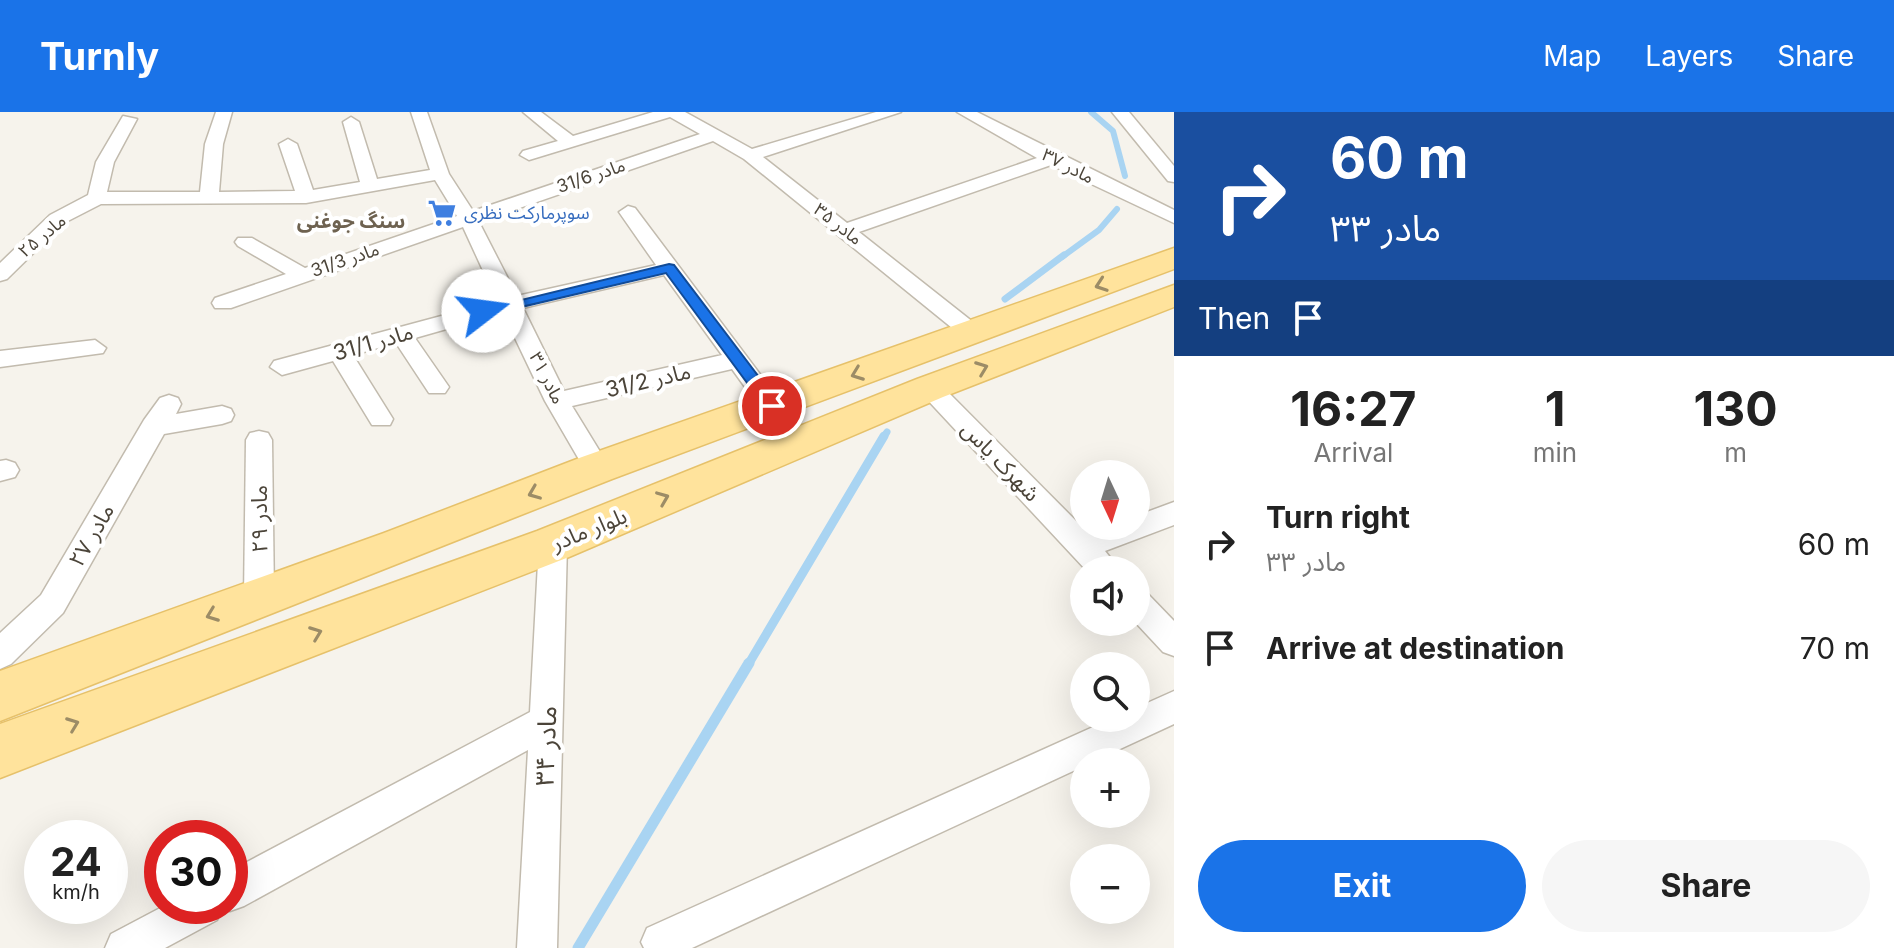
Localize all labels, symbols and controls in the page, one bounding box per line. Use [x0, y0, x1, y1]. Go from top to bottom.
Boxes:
text: Turnly [40, 33, 159, 79]
text: Map [1543, 39, 1601, 73]
text: Layers [1645, 39, 1733, 73]
text: Share [1777, 39, 1854, 73]
text: 60 m [1330, 124, 1469, 192]
street label: مادر ۳۷ [1038, 144, 1098, 188]
icon: right [1198, 144, 1302, 248]
street label: مادر 31/6 [554, 154, 628, 198]
supermarket icon: سوپرمارکت نظری [427, 198, 457, 228]
street label: مادر ۳۵ [809, 198, 867, 250]
place label: سوپرمارکت نظری [464, 202, 590, 224]
text: مادر ۳۳ [1330, 206, 1441, 250]
district label: سنگ جوغنی [297, 209, 405, 233]
street label: مادر ۲۵ [14, 210, 70, 262]
street label: مادر 31/3 [308, 238, 382, 282]
position arrow [441, 269, 525, 353]
one-way arrow [1094, 275, 1108, 291]
icon: arrive [1286, 296, 1330, 340]
text: Then [1198, 300, 1270, 336]
street label: مادر 31/1 [330, 318, 416, 367]
street label: مادر ۳۱ [525, 348, 569, 408]
street label: مادر 31/2 [603, 358, 693, 403]
one-way arrow [974, 361, 988, 378]
one-way arrow [851, 364, 865, 381]
pin [738, 372, 806, 440]
text: 16:27 [1290, 379, 1416, 438]
text: 1 [1545, 379, 1565, 438]
text: 130 [1694, 379, 1778, 438]
icon: arrive [750, 384, 794, 428]
street label: شهرک یاس [956, 416, 1046, 506]
text: Arrival [1313, 437, 1393, 468]
text: min [1533, 437, 1577, 468]
text: m [1724, 437, 1747, 468]
north arrow [1070, 460, 1150, 540]
map controls [1070, 460, 1150, 924]
one-way arrow [528, 483, 542, 500]
street label: مادر ۲۹ [246, 485, 273, 553]
one-way arrow [655, 491, 669, 508]
street label: مادر ۲۷ [63, 499, 120, 571]
text: Turn right [1266, 499, 1410, 535]
street label: بلوار مادر [547, 502, 631, 557]
icon: right [1198, 522, 1242, 566]
text: 60 m [1798, 526, 1870, 562]
text: مادر ۳۳ [1266, 546, 1346, 577]
button: sound [1070, 556, 1150, 636]
one-way arrow [206, 605, 220, 622]
one-way arrow [309, 626, 323, 642]
icon: arrive [1198, 626, 1242, 670]
text: Arrive at destination [1266, 630, 1564, 666]
text: 70 m [1800, 630, 1870, 666]
button: search [1070, 652, 1150, 732]
street label: مادر ۳۴ [529, 705, 562, 787]
one-way arrow [65, 717, 79, 734]
button: + [1070, 748, 1150, 828]
speed limit sign: 30 [144, 820, 248, 924]
text: 24 [50, 837, 102, 886]
button: Exit [1198, 840, 1526, 932]
button: Share [1542, 840, 1870, 932]
button: − [1070, 844, 1150, 924]
text: km/h [52, 880, 100, 904]

